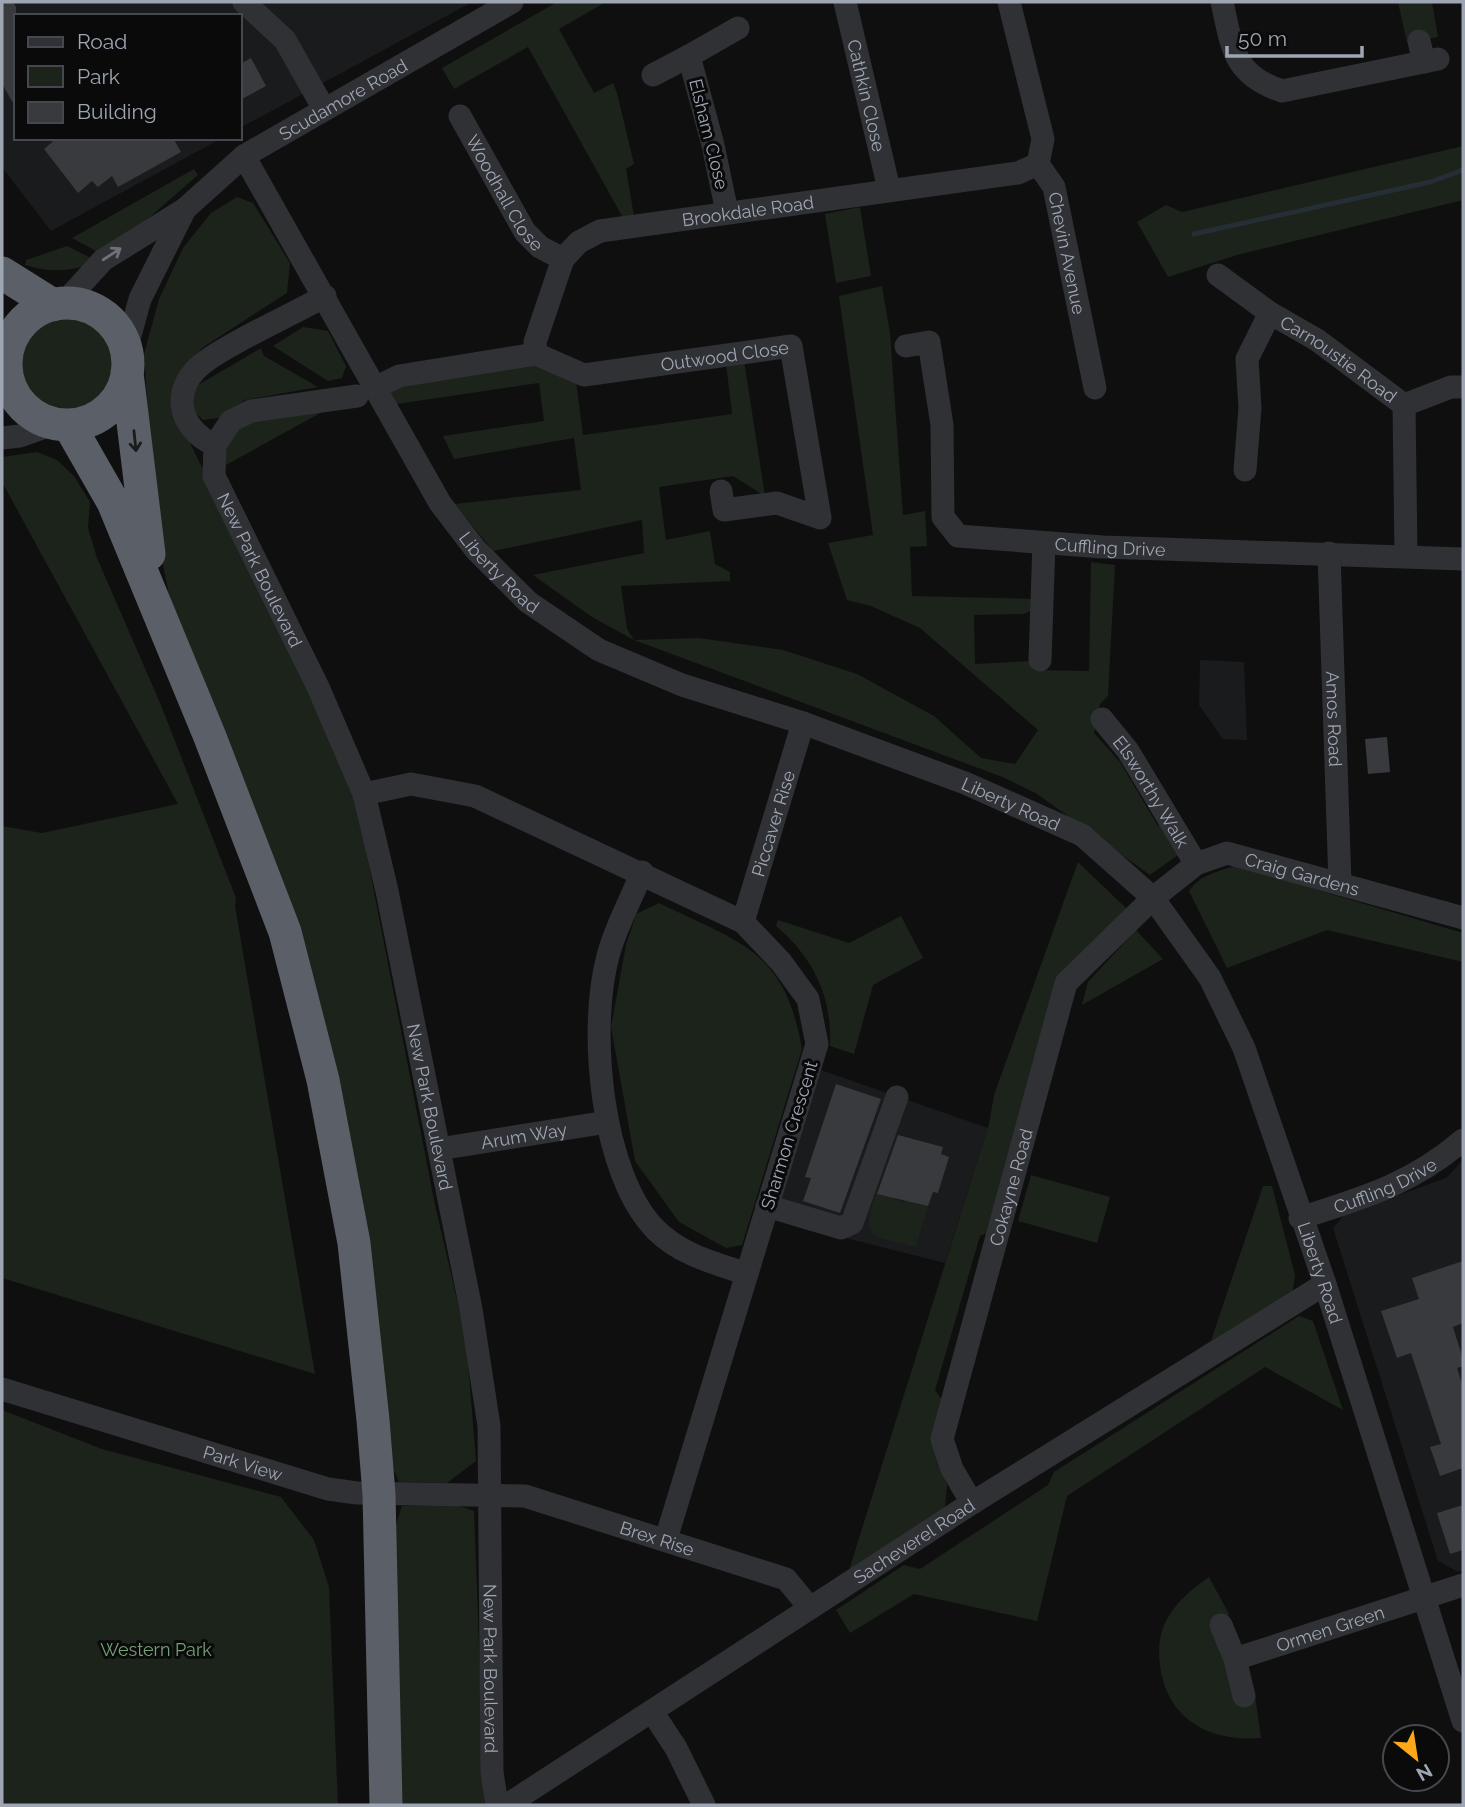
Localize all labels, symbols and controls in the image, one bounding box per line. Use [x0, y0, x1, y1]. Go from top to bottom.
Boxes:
legend [14, 14, 242, 140]
scale bar [1227, 14, 1362, 58]
text: 50 m [1238, 26, 1287, 51]
text: Road [77, 29, 127, 54]
street label: Cathkin Close [844, 37, 890, 154]
street label: Scudamore Road [275, 54, 411, 144]
text: Park [77, 64, 120, 89]
street label: Elsham Close [685, 77, 733, 192]
text: Building [77, 99, 157, 124]
street label: Woodhall Close [462, 131, 548, 255]
street label: Chevin Avenue [1045, 190, 1090, 316]
street label: Brookdale Road [681, 191, 815, 230]
one-way arrow [102, 247, 121, 262]
street label: Carnoustie Road [1277, 311, 1401, 407]
street label: Outwood Close [659, 336, 790, 375]
one-way arrow [128, 429, 141, 452]
street label: New Park Boulevard [213, 489, 307, 650]
street label: Liberty Road [455, 527, 543, 617]
street label: Cuffling Drive [1054, 533, 1166, 560]
street label: Amos Road [1322, 671, 1347, 767]
street label: Elsworthy Walk [1109, 731, 1194, 851]
street label: Piccaver Rise [747, 767, 799, 879]
street label: Liberty Road [959, 772, 1064, 834]
street label: Craig Gardens [1243, 848, 1362, 900]
street label: New Park Boulevard [403, 1022, 457, 1192]
street label: Sharmon Crescent [756, 1058, 822, 1212]
street label: Arum Way [479, 1118, 569, 1153]
street label: Cokayne Road [984, 1126, 1036, 1248]
street label: Cuffling Drive [1331, 1153, 1441, 1217]
street label: Liberty Road [1294, 1219, 1347, 1326]
street label: Park View [201, 1441, 285, 1485]
street label: Sacheverel Road [849, 1494, 978, 1588]
street label: Brex Rise [617, 1516, 697, 1560]
street label: New Park Boulevard [480, 1584, 502, 1753]
street label: Ormen Green [1273, 1601, 1387, 1655]
park label: Western Park [100, 1639, 212, 1660]
north arrow [1381, 1723, 1451, 1793]
text: N [1413, 1760, 1436, 1786]

